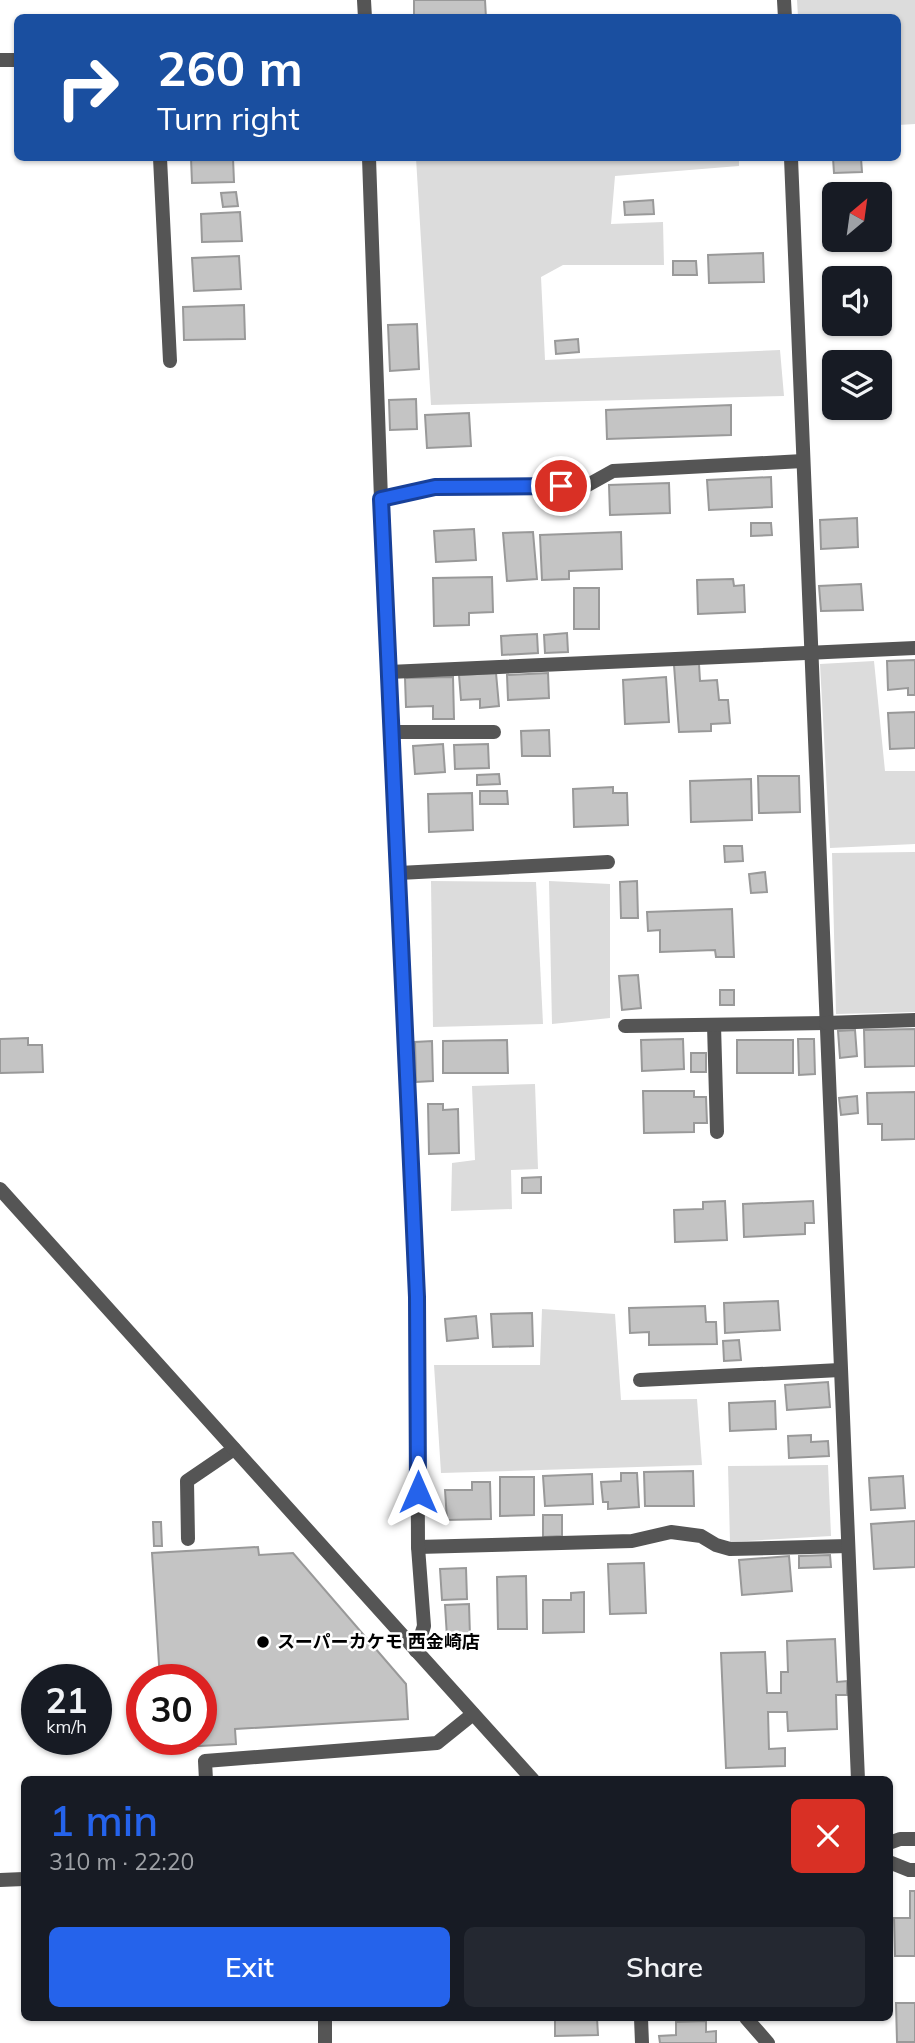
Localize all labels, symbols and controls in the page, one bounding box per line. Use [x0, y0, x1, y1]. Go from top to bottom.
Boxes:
text: 260 m [157, 37, 303, 98]
icon: right [42, 42, 133, 133]
text: Turn right [157, 98, 300, 138]
north arrow [822, 182, 892, 252]
map controls [822, 182, 892, 420]
button: sound [822, 266, 892, 336]
button: layers [822, 350, 892, 420]
pin [531, 456, 591, 516]
icon: arrive [542, 467, 580, 505]
position arrow [381, 1455, 455, 1529]
place label: スーパーカケモ 西金崎店 [277, 1630, 480, 1653]
marker: スーパーカケモ 西金崎店 [255, 1634, 271, 1650]
speed limit sign: 30 [126, 1664, 217, 1755]
text: 21 [45, 1678, 88, 1722]
text: km/h [46, 1715, 87, 1738]
text: 1 min [49, 1794, 158, 1847]
button: close [791, 1799, 865, 1873]
text: 310 m · 22:20 [49, 1847, 194, 1876]
button: Exit [49, 1927, 450, 2007]
button: Share [464, 1927, 865, 2007]

